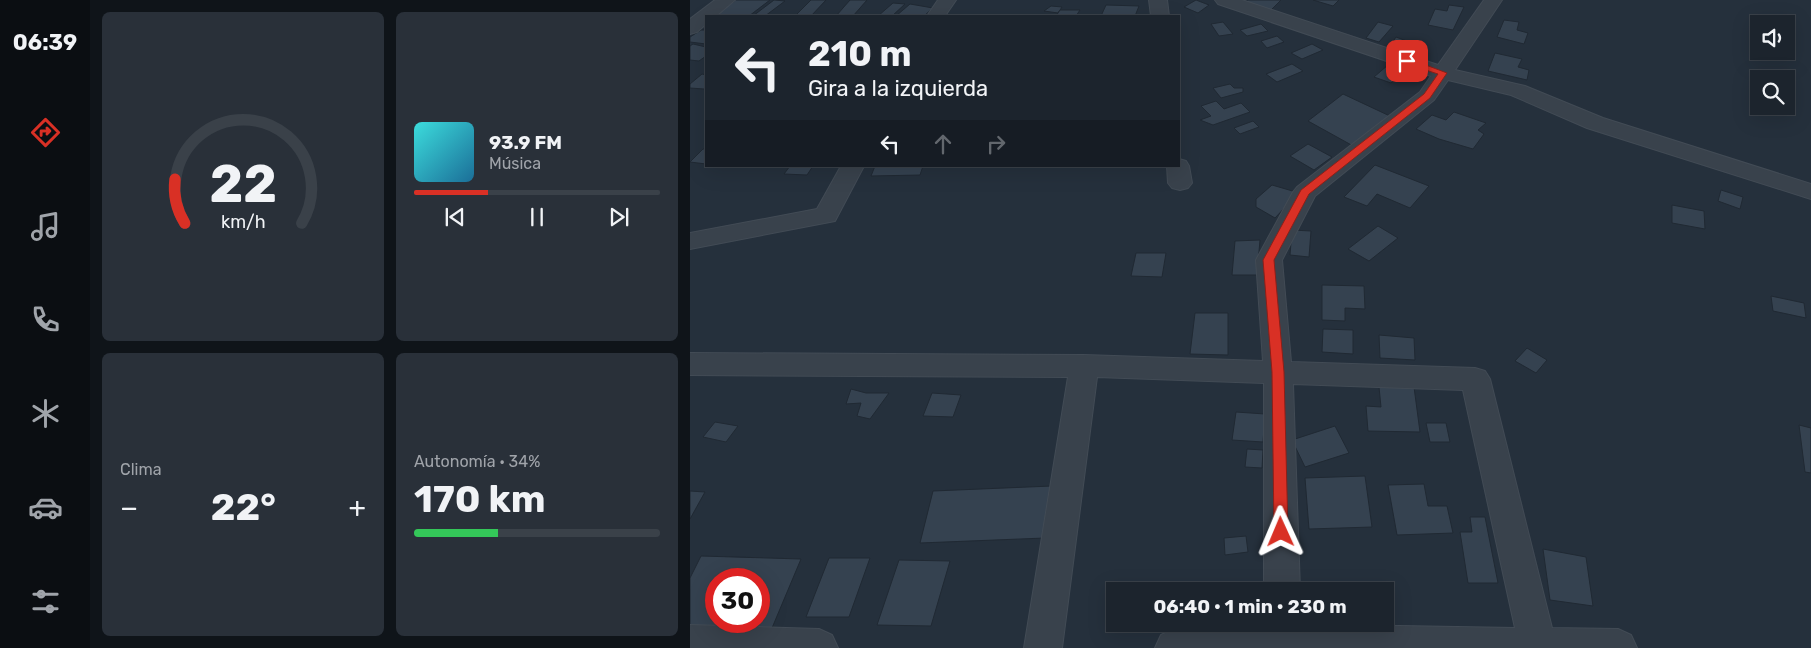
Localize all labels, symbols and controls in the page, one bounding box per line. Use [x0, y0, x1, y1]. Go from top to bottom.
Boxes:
map controls [1750, 15, 1795, 115]
button: sound [1750, 15, 1795, 60]
text: 06:39 [13, 29, 77, 56]
text: 210 m [808, 33, 911, 75]
icon: left [725, 35, 790, 100]
pin [1386, 40, 1428, 82]
icon: arrive [1393, 47, 1421, 75]
button: search [1750, 70, 1795, 115]
text: Gira a la izquierda [808, 75, 988, 102]
icon: directions [28, 115, 63, 150]
icon: left [876, 130, 904, 158]
icon: ahead [929, 130, 957, 158]
icon: right [982, 130, 1010, 158]
text: 93.9 FM [489, 131, 562, 154]
text: 22 [209, 153, 277, 215]
text: Música [489, 154, 541, 173]
icon: previous [441, 203, 469, 231]
icon: pause [523, 203, 551, 231]
icon: next [605, 203, 633, 231]
icon: music [28, 209, 63, 244]
text: km/h [221, 211, 265, 232]
icon: phone [28, 302, 63, 337]
icon: climate [28, 396, 63, 431]
text: Autonomía · 34% [414, 452, 540, 471]
text: Clima [120, 460, 161, 479]
text: 170 km [414, 476, 546, 522]
text: 22° [211, 484, 276, 530]
icon: car [28, 490, 63, 525]
text: − [120, 491, 138, 524]
text: + [349, 491, 366, 524]
position arrow [1254, 505, 1306, 557]
speed limit sign: 30 [705, 568, 770, 633]
icon: filters [28, 584, 63, 619]
text: 06:40 · 1 min · 230 m [1153, 595, 1347, 618]

